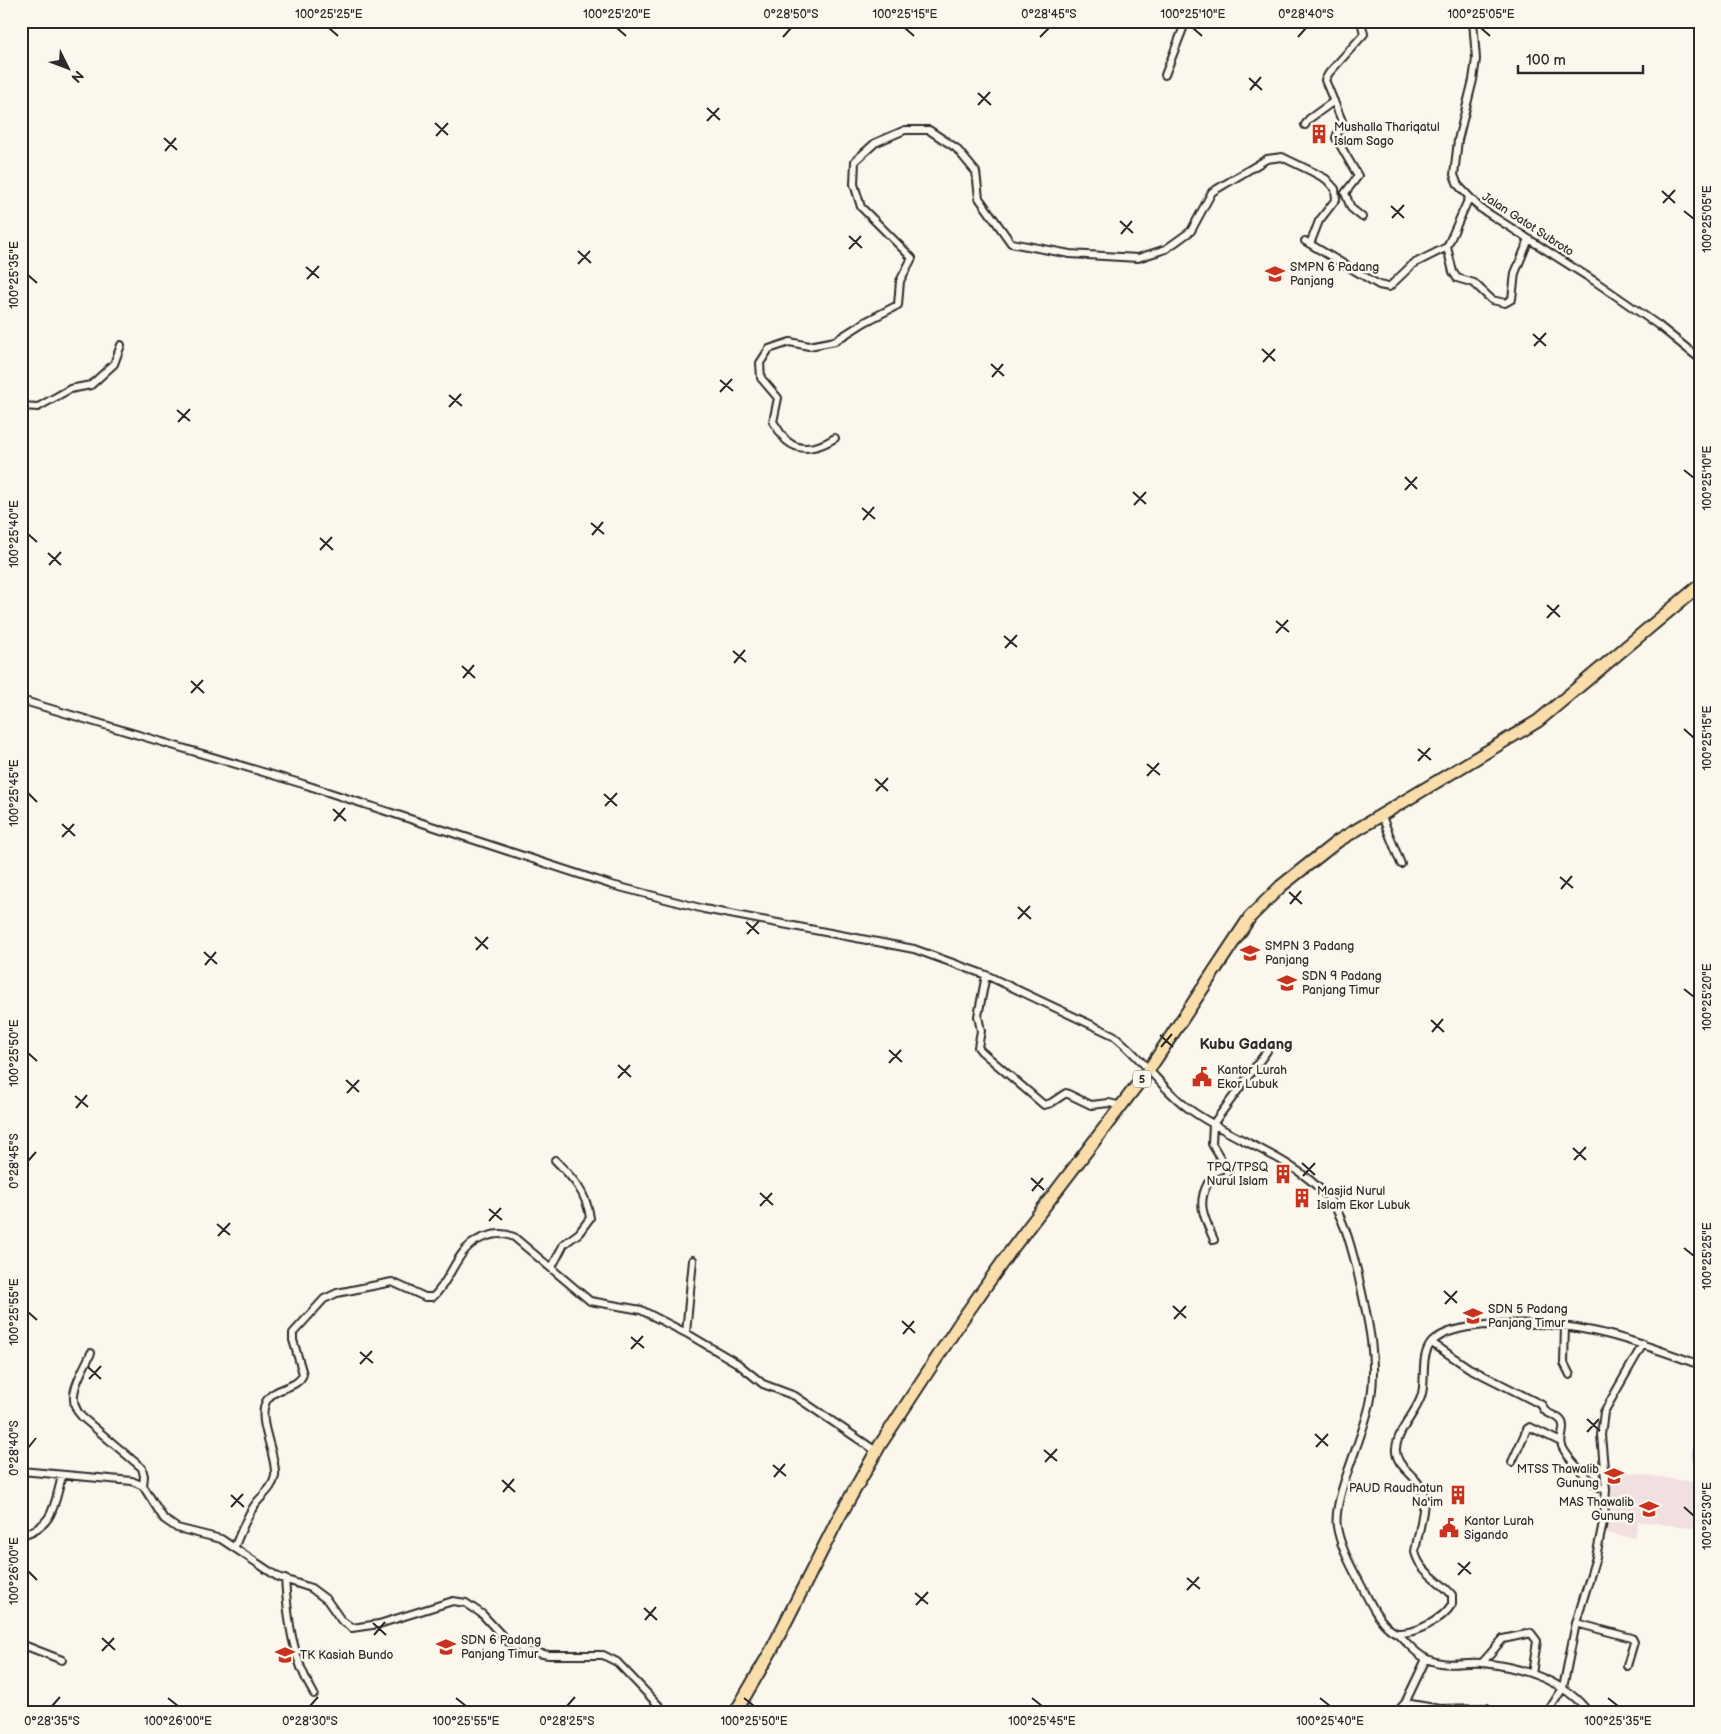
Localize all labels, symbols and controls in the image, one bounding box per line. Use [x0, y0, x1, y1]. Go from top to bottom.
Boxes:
text: 100°25'25"E [295, 7, 363, 22]
text: 100°25'20"E [583, 7, 651, 22]
text: 0°28'50"S [763, 7, 819, 22]
text: 100°25'15"E [873, 7, 938, 22]
text: 0°28'45"S [1021, 7, 1077, 22]
text: 100°25'10"E [1160, 7, 1226, 22]
text: 0°28'40"S [1278, 7, 1334, 22]
text: 100°25'05"E [1447, 7, 1515, 22]
north arrow [42, 42, 92, 92]
scale bar [1518, 42, 1644, 74]
text: 100 m [1526, 51, 1566, 70]
text: N [67, 67, 87, 86]
place label: Mushalla Thariqatul Islam Sago [1334, 120, 1440, 149]
building icon: Mushalla Thariqatul Islam Sago [1308, 123, 1330, 145]
text: 100°25'05"E [1700, 185, 1715, 253]
street label: Jalan Gatot Subroto [1479, 189, 1577, 260]
text: 100°25'35"E [7, 241, 22, 309]
place label: SMPN 6 Padang Panjang [1290, 260, 1379, 289]
school or university icon: SMPN 6 Padang Panjang [1264, 263, 1286, 285]
text: 100°25'10"E [1700, 445, 1715, 511]
text: 100°25'40"E [7, 500, 22, 568]
text: 100°25'15"E [1700, 705, 1715, 770]
text: 100°25'45"E [7, 759, 22, 827]
place label: SMPN 3 Padang Panjang [1265, 939, 1354, 968]
school or university icon: SMPN 3 Padang Panjang [1239, 942, 1261, 964]
text: 100°25'20"E [1700, 963, 1715, 1031]
place label: SDN 9 Padang Panjang Timur [1302, 969, 1382, 998]
school or university icon: SDN 9 Padang Panjang Timur [1276, 972, 1298, 994]
text: 100°25'50"E [7, 1019, 22, 1087]
district label: Kubu Gadang [1199, 1035, 1293, 1054]
place label: Kantor Lurah Ekor Lubuk [1217, 1063, 1287, 1092]
public building icon: Kantor Lurah Ekor Lubuk [1191, 1066, 1213, 1088]
road number: 5 [1133, 1070, 1151, 1088]
text: 0°28'45"S [7, 1133, 22, 1189]
place label: TPQ/TPSQ Nurul Islam [1206, 1160, 1269, 1189]
building icon: TPQ/TPSQ Nurul Islam [1272, 1163, 1294, 1185]
place label: Masjid Nurul Islam Ekor Lubuk [1317, 1184, 1410, 1213]
building icon: Masjid Nurul Islam Ekor Lubuk [1291, 1187, 1313, 1209]
text: 100°25'25"E [1700, 1222, 1715, 1290]
text: 100°25'55"E [7, 1278, 22, 1346]
place label: SDN 5 Padang Panjang Timur [1488, 1302, 1568, 1331]
school or university icon: SDN 5 Padang Panjang Timur [1462, 1305, 1484, 1327]
text: 0°28'40"S [7, 1420, 22, 1476]
place label: MTSS Thawalib Gunung [1517, 1462, 1599, 1491]
school or university icon: MTSS Thawalib Gunung [1603, 1465, 1625, 1487]
place label: PAUD Raudhatun Na'im [1349, 1481, 1443, 1510]
text: 100°25'30"E [1700, 1482, 1715, 1550]
building icon: PAUD Raudhatun Na'im [1447, 1484, 1469, 1506]
place label: MAS Thawalib Gunung [1559, 1495, 1634, 1524]
school or university icon: MAS Thawalib Gunung [1638, 1498, 1660, 1520]
place label: Kantor Lurah Sigando [1464, 1514, 1534, 1543]
public building icon: Kantor Lurah Sigando [1438, 1517, 1460, 1539]
text: 100°26'00"E [7, 1537, 22, 1605]
place label: SDN 6 Padang Panjang Timur [461, 1633, 541, 1662]
school or university icon: SDN 6 Padang Panjang Timur [435, 1636, 457, 1658]
school or university icon: TK Kasiah Bundo [274, 1644, 296, 1666]
place label: TK Kasiah Bundo [300, 1648, 394, 1663]
text: 0°28'35"S [24, 1714, 80, 1729]
text: 100°26'00"E [144, 1714, 212, 1729]
text: 0°28'30"S [282, 1714, 338, 1729]
text: 100°25'55"E [432, 1714, 500, 1729]
text: 0°28'25"S [539, 1714, 595, 1729]
text: 100°25'50"E [720, 1714, 788, 1729]
text: 100°25'45"E [1008, 1714, 1076, 1729]
text: 100°25'40"E [1296, 1714, 1364, 1729]
text: 100°25'35"E [1584, 1714, 1652, 1729]

